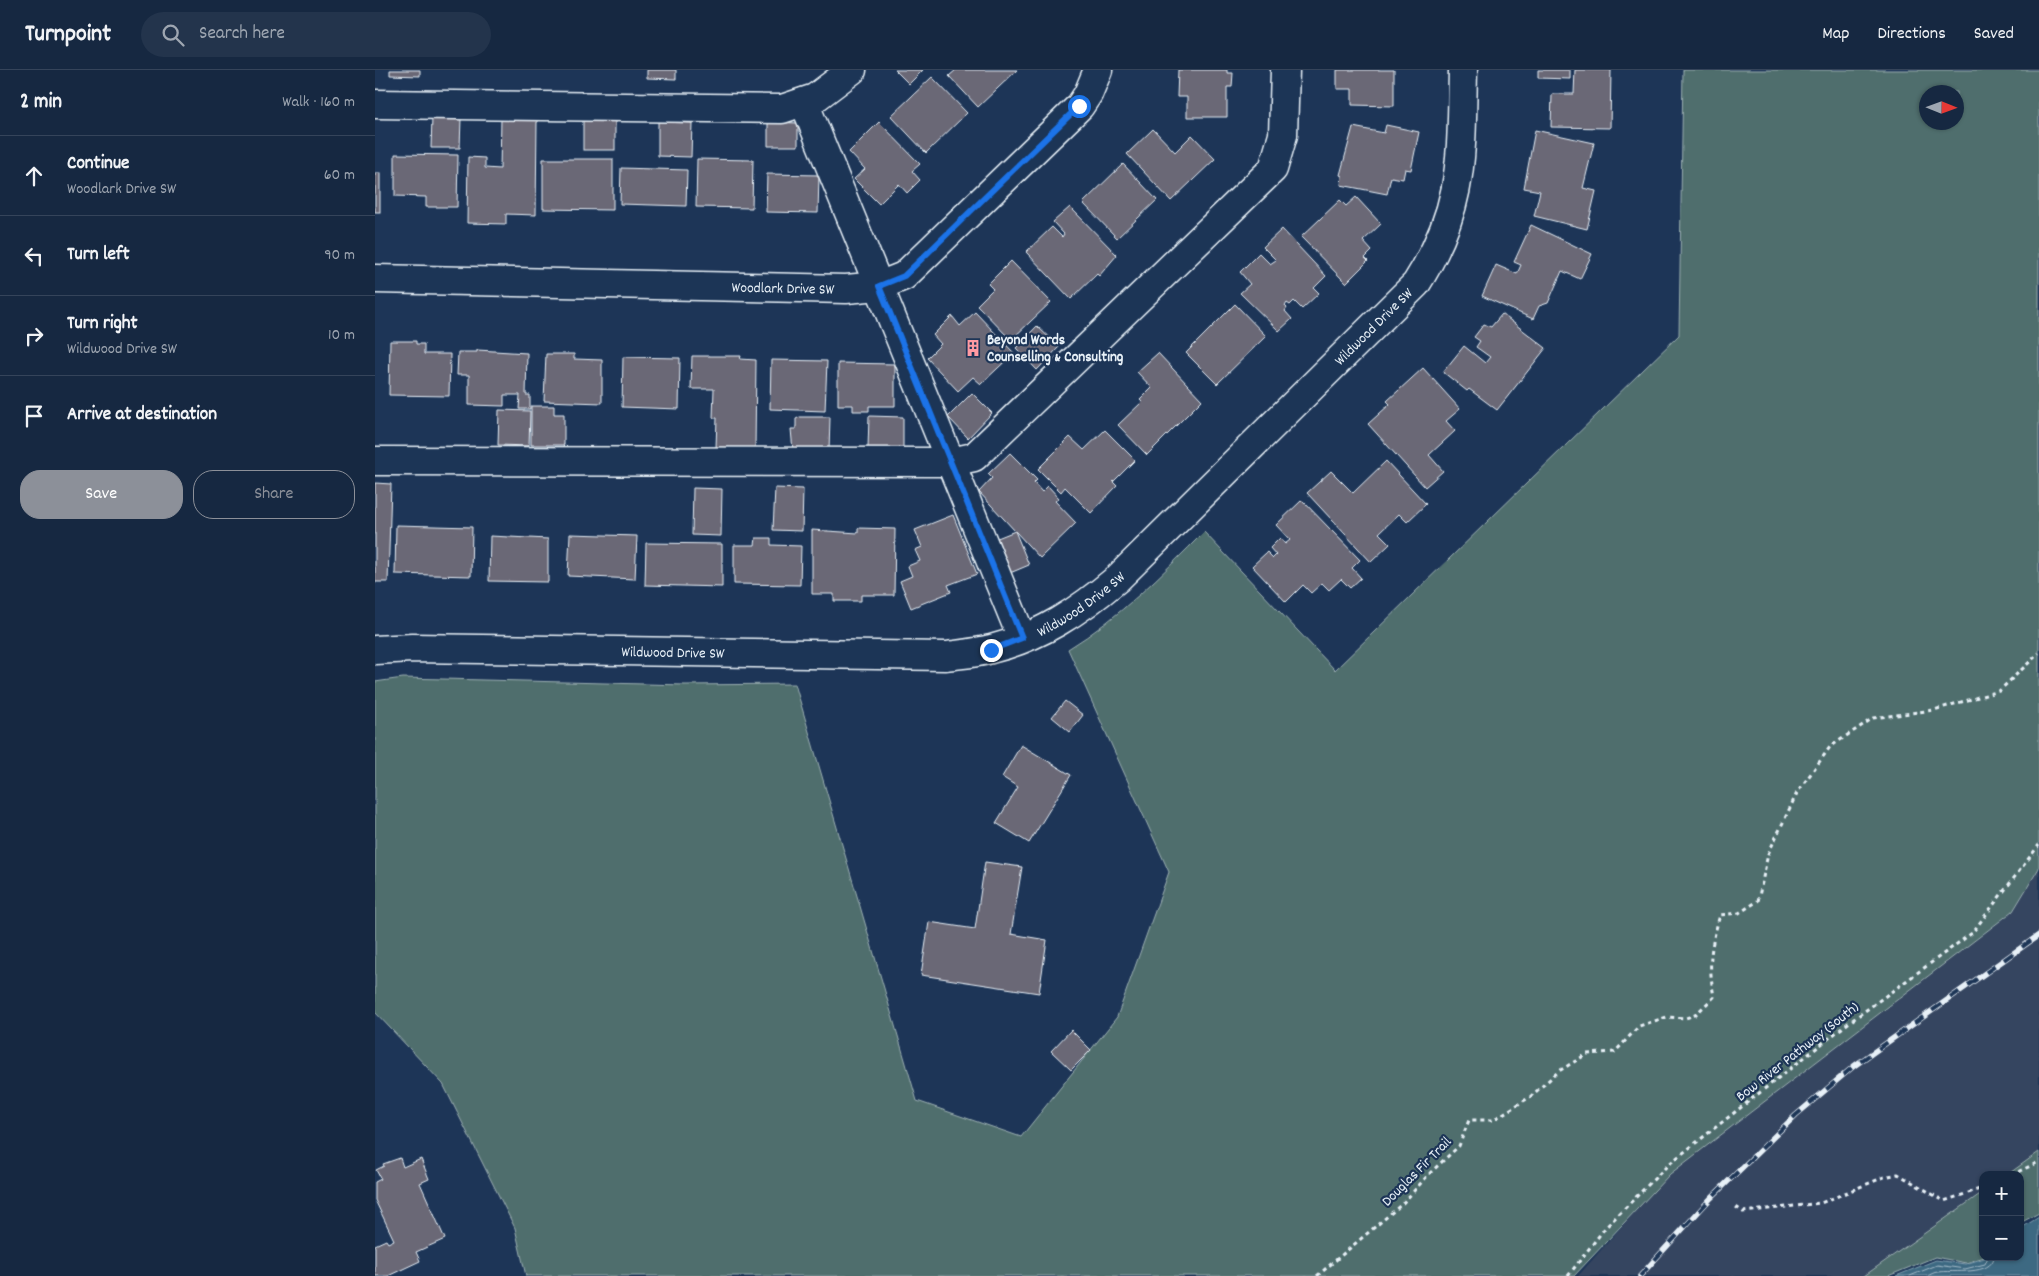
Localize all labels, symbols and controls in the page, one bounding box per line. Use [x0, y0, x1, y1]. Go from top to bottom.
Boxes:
search box [141, 12, 491, 57]
text: Turnpoint [25, 18, 111, 52]
icon: search [159, 21, 187, 49]
text: Search here [199, 21, 285, 48]
text: Map [1822, 22, 1849, 47]
text: Directions [1877, 22, 1946, 47]
text: Saved [1974, 22, 2014, 47]
north arrow [1919, 85, 1964, 130]
text: 2 min [20, 88, 62, 118]
text: Walk · 160 m [282, 91, 355, 114]
route start [1068, 95, 1091, 118]
text: Continue [67, 151, 129, 178]
icon: ahead [20, 162, 48, 190]
text: 60 m [324, 164, 355, 187]
text: Woodlark Drive SW [67, 178, 176, 201]
icon: left [20, 242, 48, 270]
text: Turn left [67, 242, 130, 269]
text: 90 m [324, 244, 355, 267]
street label: Woodlark Drive SW [731, 278, 835, 302]
street label: Wildwood Drive SW [1330, 283, 1419, 372]
text: Turn right [67, 311, 138, 338]
icon: right [20, 322, 48, 350]
text: 10 m [328, 324, 355, 347]
place label: Beyond Words Counselling & Consulting [987, 330, 1124, 369]
text: Wildwood Drive SW [67, 338, 177, 361]
building icon: Beyond Words Counselling & Consulting [963, 338, 983, 358]
icon: arrive [20, 402, 48, 430]
text: Arrive at destination [67, 402, 217, 429]
button: Save [20, 470, 183, 519]
button: Share [193, 470, 355, 519]
street label: Wildwood Drive SW [1034, 567, 1132, 644]
route end [980, 639, 1003, 662]
street label: Wildwood Drive SW [621, 642, 725, 666]
street label: Bow River Pathway (South) [1732, 997, 1865, 1108]
street label: Douglas Fir Trail [1377, 1132, 1458, 1212]
map controls [1979, 1171, 2024, 1261]
button: + [1979, 1171, 2024, 1216]
button: − [1979, 1216, 2024, 1261]

